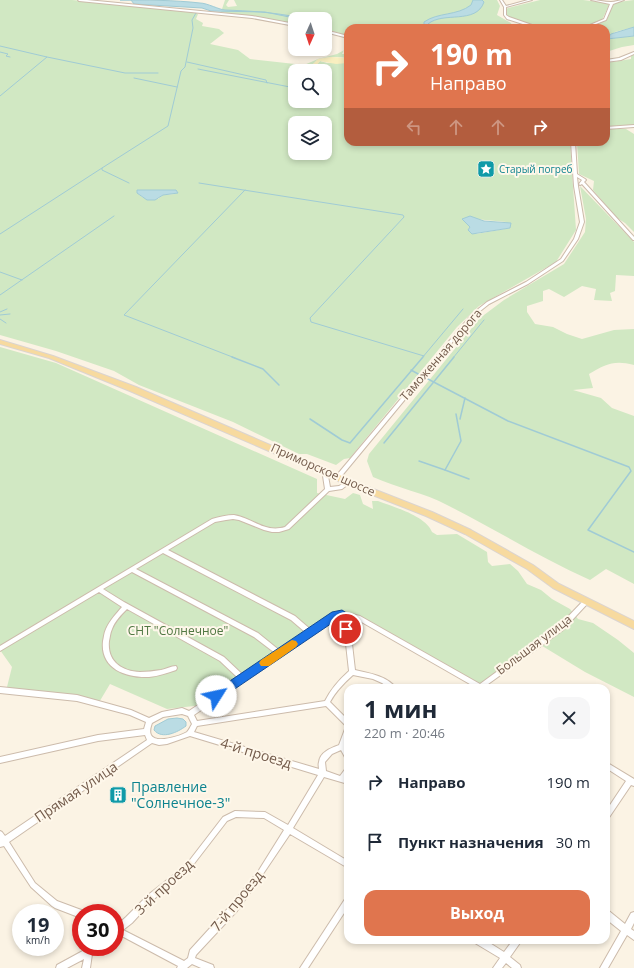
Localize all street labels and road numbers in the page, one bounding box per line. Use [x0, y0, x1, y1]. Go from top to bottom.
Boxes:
street label: Таможенная дорога [396, 305, 485, 404]
street label: Приморское шоссе [268, 439, 378, 500]
street label: Большая улица [493, 611, 575, 679]
street label: 4-й проезд [218, 733, 294, 772]
street label: Прямая улица [30, 757, 121, 826]
street label: 3-й проезд [130, 855, 197, 919]
street label: 7-й проезд [206, 866, 267, 935]

